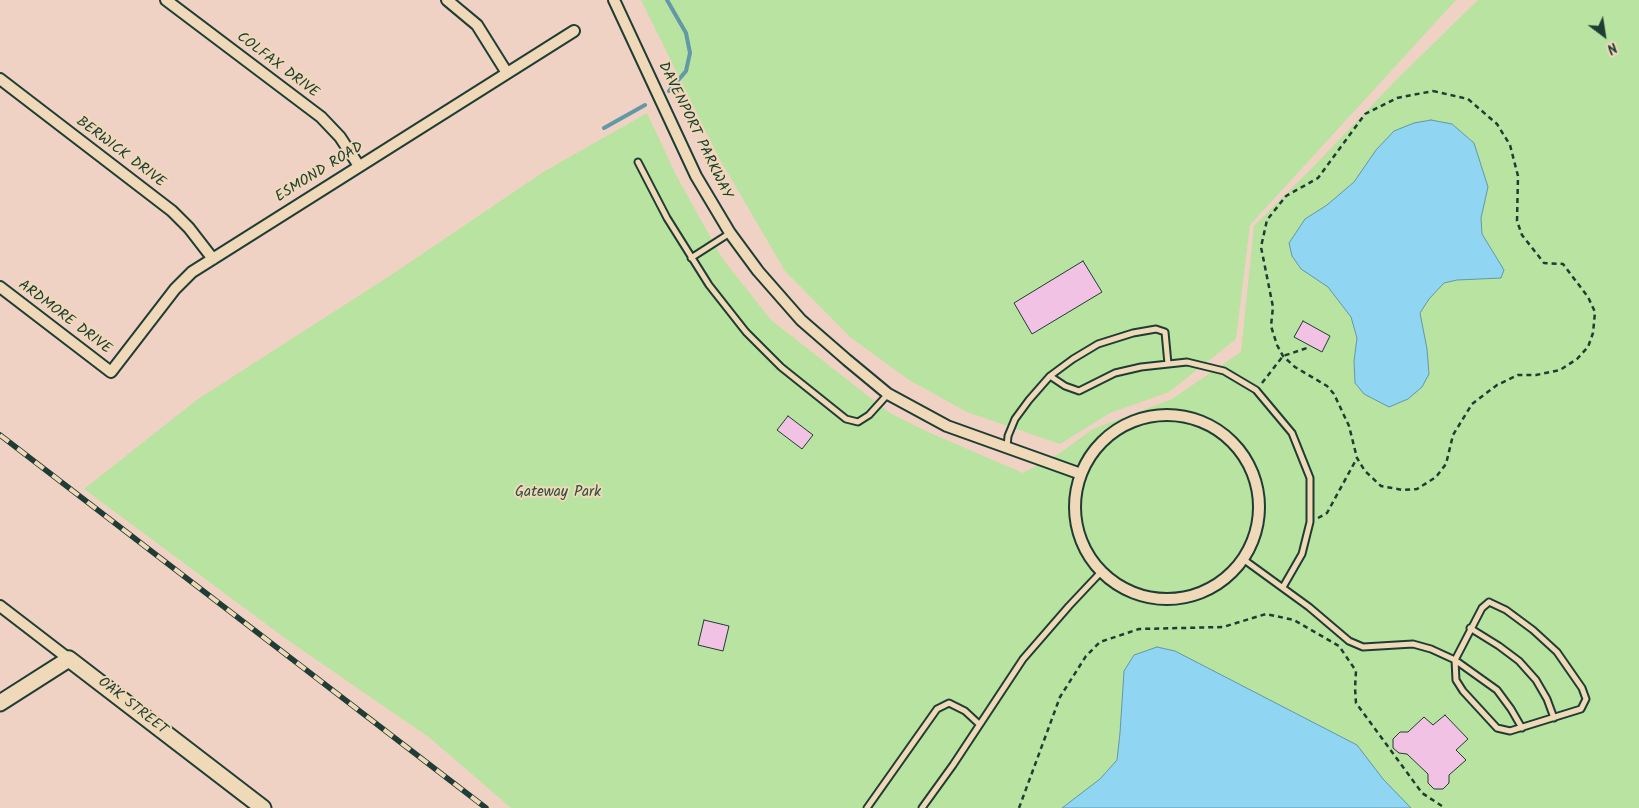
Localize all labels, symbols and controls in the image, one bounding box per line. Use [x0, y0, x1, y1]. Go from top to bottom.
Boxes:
north arrow [1579, 10, 1629, 60]
street label: COLFAX DRIVE [232, 29, 322, 103]
text: N [1602, 36, 1621, 60]
street label: DAVENPORT PARKWAY [653, 60, 735, 202]
street label: BERWICK DRIVE [72, 114, 168, 192]
street label: ESMOND ROAD [273, 139, 367, 207]
street label: ARDMORE DRIVE [14, 277, 114, 359]
park label: Gateway Park [515, 484, 601, 502]
street label: OAK STREET [94, 674, 170, 740]

